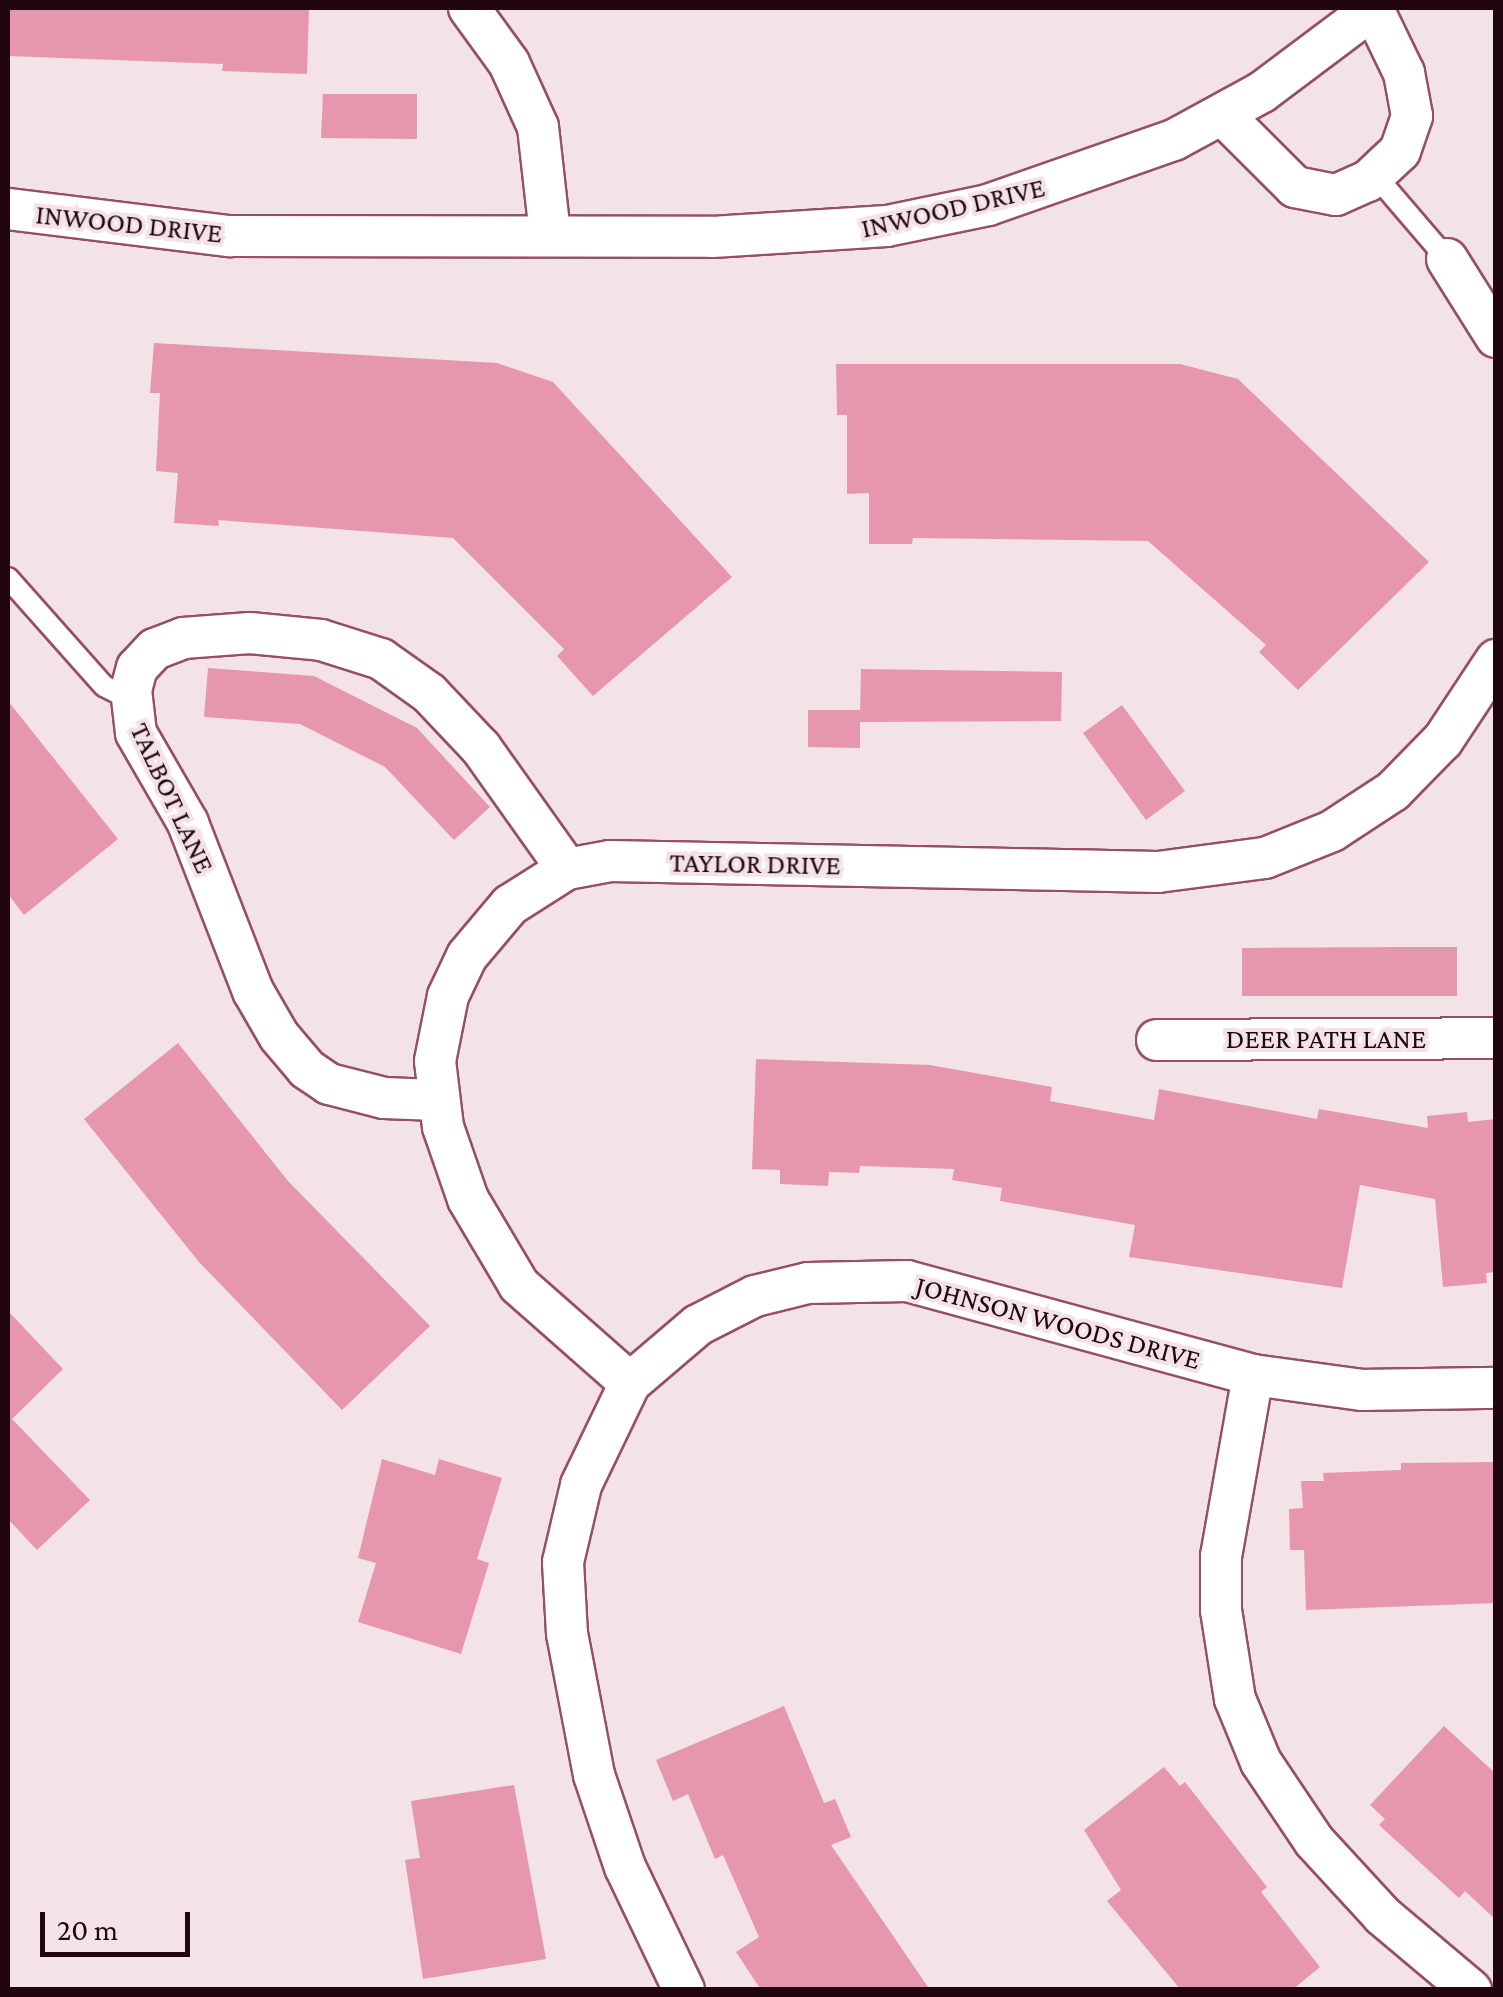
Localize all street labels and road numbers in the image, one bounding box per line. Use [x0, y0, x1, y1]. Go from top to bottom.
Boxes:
street label: INWOOD DRIVE [858, 171, 1048, 245]
street label: INWOOD DRIVE [34, 197, 224, 251]
street label: TALBOT LANE [123, 717, 221, 879]
street label: TAYLOR DRIVE [669, 846, 841, 882]
street label: DEER PATH LANE [1226, 1022, 1426, 1056]
street label: JOHNSON WOODS DRIVE [912, 1269, 1204, 1377]

